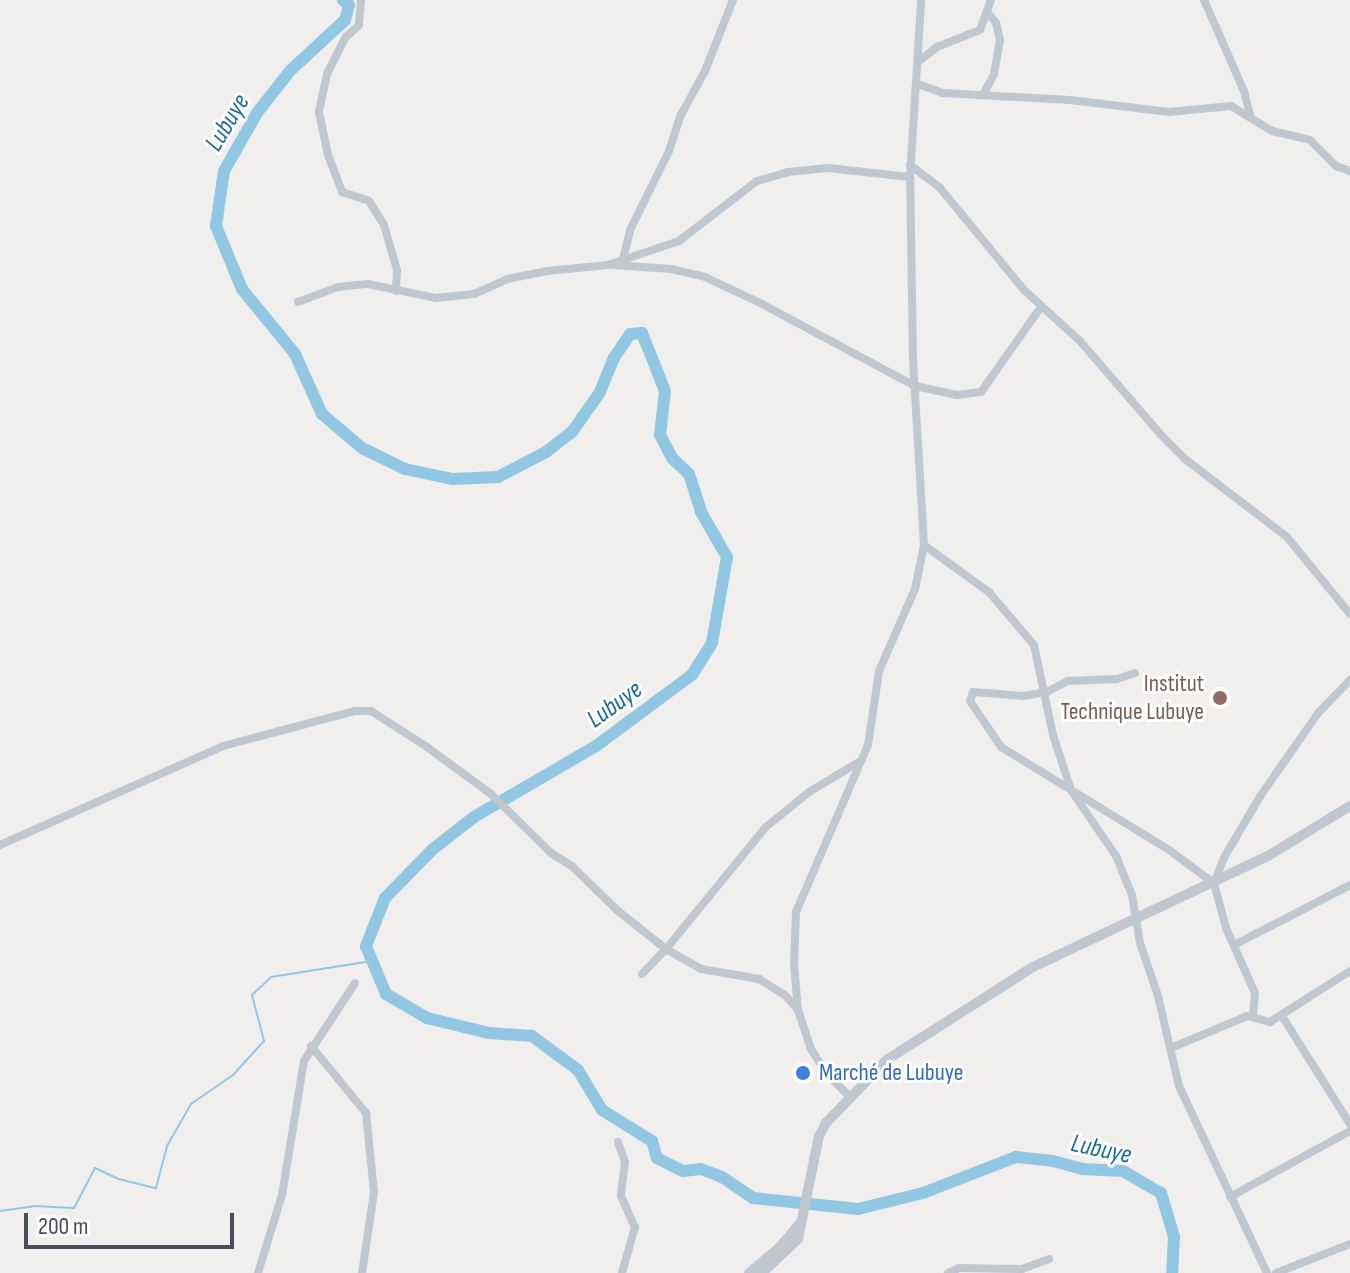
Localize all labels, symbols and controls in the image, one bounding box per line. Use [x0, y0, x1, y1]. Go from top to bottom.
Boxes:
water label: Lubuye [199, 89, 257, 157]
place label: Institut Technique Lubuye [1060, 670, 1204, 726]
water label: Lubuye [581, 674, 649, 736]
marker: Institut Technique Lubuye [1211, 689, 1229, 707]
place label: Marché de Lubuye [819, 1059, 963, 1087]
marker: Marché de Lubuye [794, 1064, 812, 1082]
water label: Lubuye [1068, 1128, 1134, 1172]
scale bar [28, 1197, 238, 1247]
text: 200 m [38, 1212, 89, 1241]

